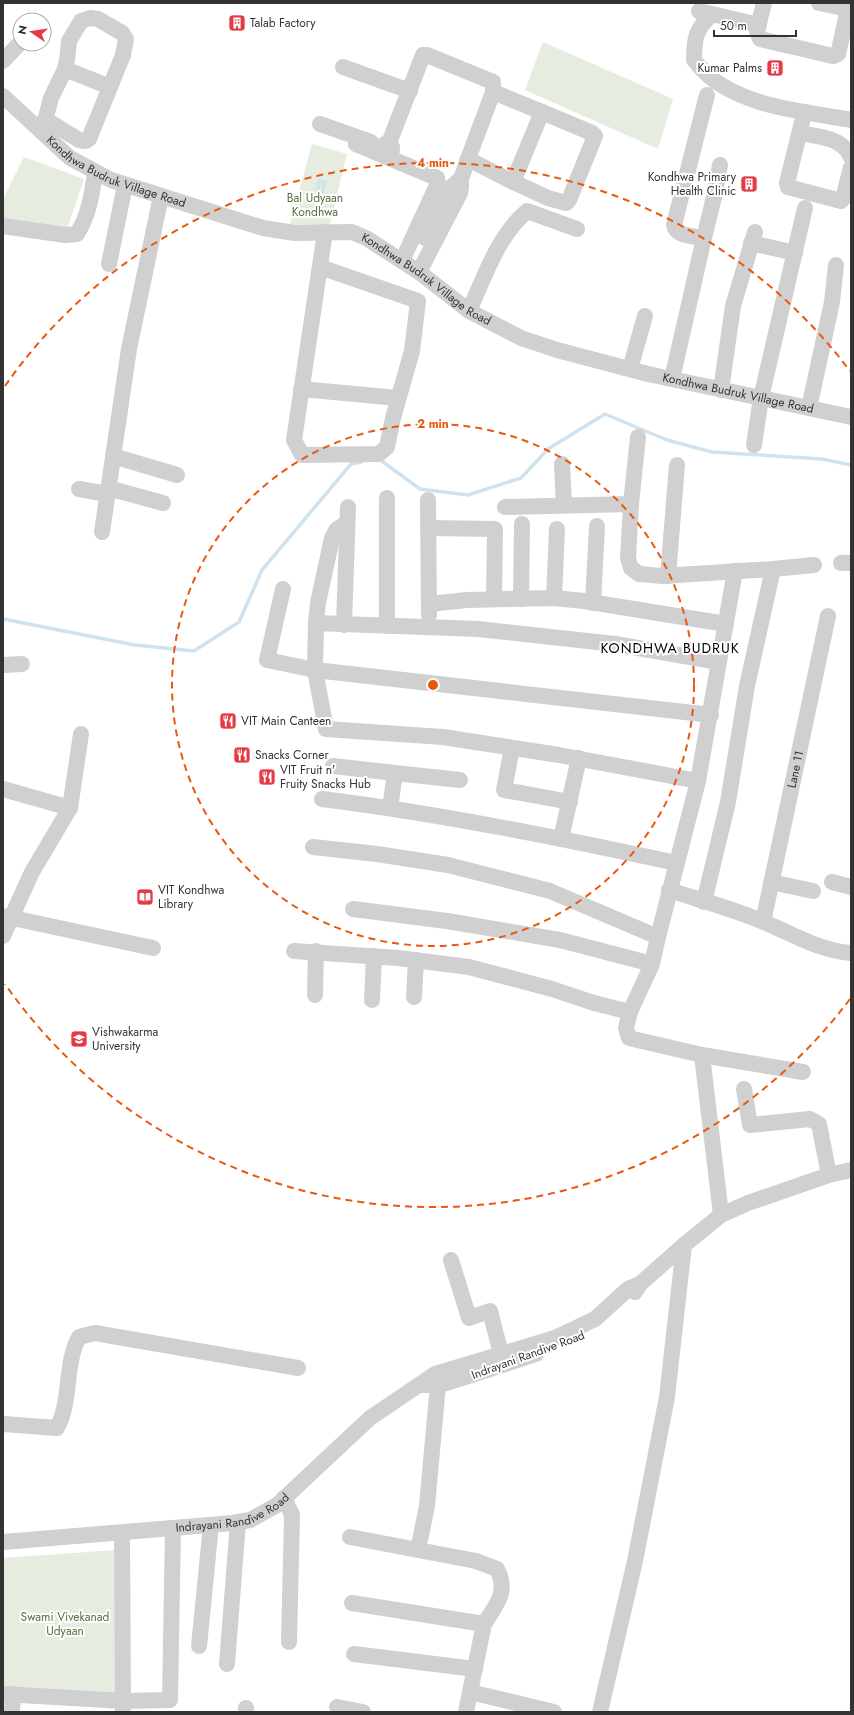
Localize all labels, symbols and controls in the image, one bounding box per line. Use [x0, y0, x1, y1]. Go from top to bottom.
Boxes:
north arrow [12, 12, 52, 52]
scale bar [714, 12, 796, 38]
building icon: Talab Factory [227, 13, 247, 33]
place label: Talab Factory [250, 14, 316, 32]
text: 50 m [720, 17, 747, 35]
text: N [13, 24, 31, 36]
building icon: Kumar Palms [765, 58, 785, 78]
place label: Kumar Palms [697, 59, 762, 77]
street label: Kondhwa Budruk Village Road [42, 131, 188, 212]
text: 4 min [417, 154, 449, 172]
place label: Kondhwa Primary Health Clinic [648, 168, 737, 200]
building icon: Kondhwa Primary Health Clinic [739, 174, 759, 194]
park label: Bal Udyaan Kondhwa [287, 189, 343, 221]
street label: Kondhwa Budruk Village Road [359, 228, 494, 330]
street label: Kondhwa Budruk Village Road [661, 368, 815, 418]
text: 2 min [417, 415, 449, 433]
district label: KONDHWA BUDRUK [600, 638, 740, 658]
centre of rings [426, 678, 440, 692]
restaurant icon: VIT Main Canteen [218, 711, 238, 731]
place label: VIT Main Canteen [241, 712, 331, 730]
restaurant icon: Snacks Corner [232, 745, 252, 765]
place label: Snacks Corner [255, 746, 329, 764]
street label: Lane 11 [783, 749, 808, 790]
place label: VIT Fruit n' Fruity Snacks Hub [280, 761, 371, 793]
restaurant icon: VIT Fruit n' Fruity Snacks Hub [257, 767, 277, 787]
place label: VIT Kondhwa Library [158, 881, 225, 913]
library icon: VIT Kondhwa Library [135, 887, 155, 907]
place label: Vishwakarma University [92, 1023, 159, 1055]
school or university icon: Vishwakarma University [69, 1029, 89, 1049]
street label: Indrayani Randive Road [469, 1326, 587, 1384]
street label: Indrayani Randive Road [175, 1489, 293, 1537]
park label: Swami Vivekanad Udyaan [21, 1608, 109, 1640]

